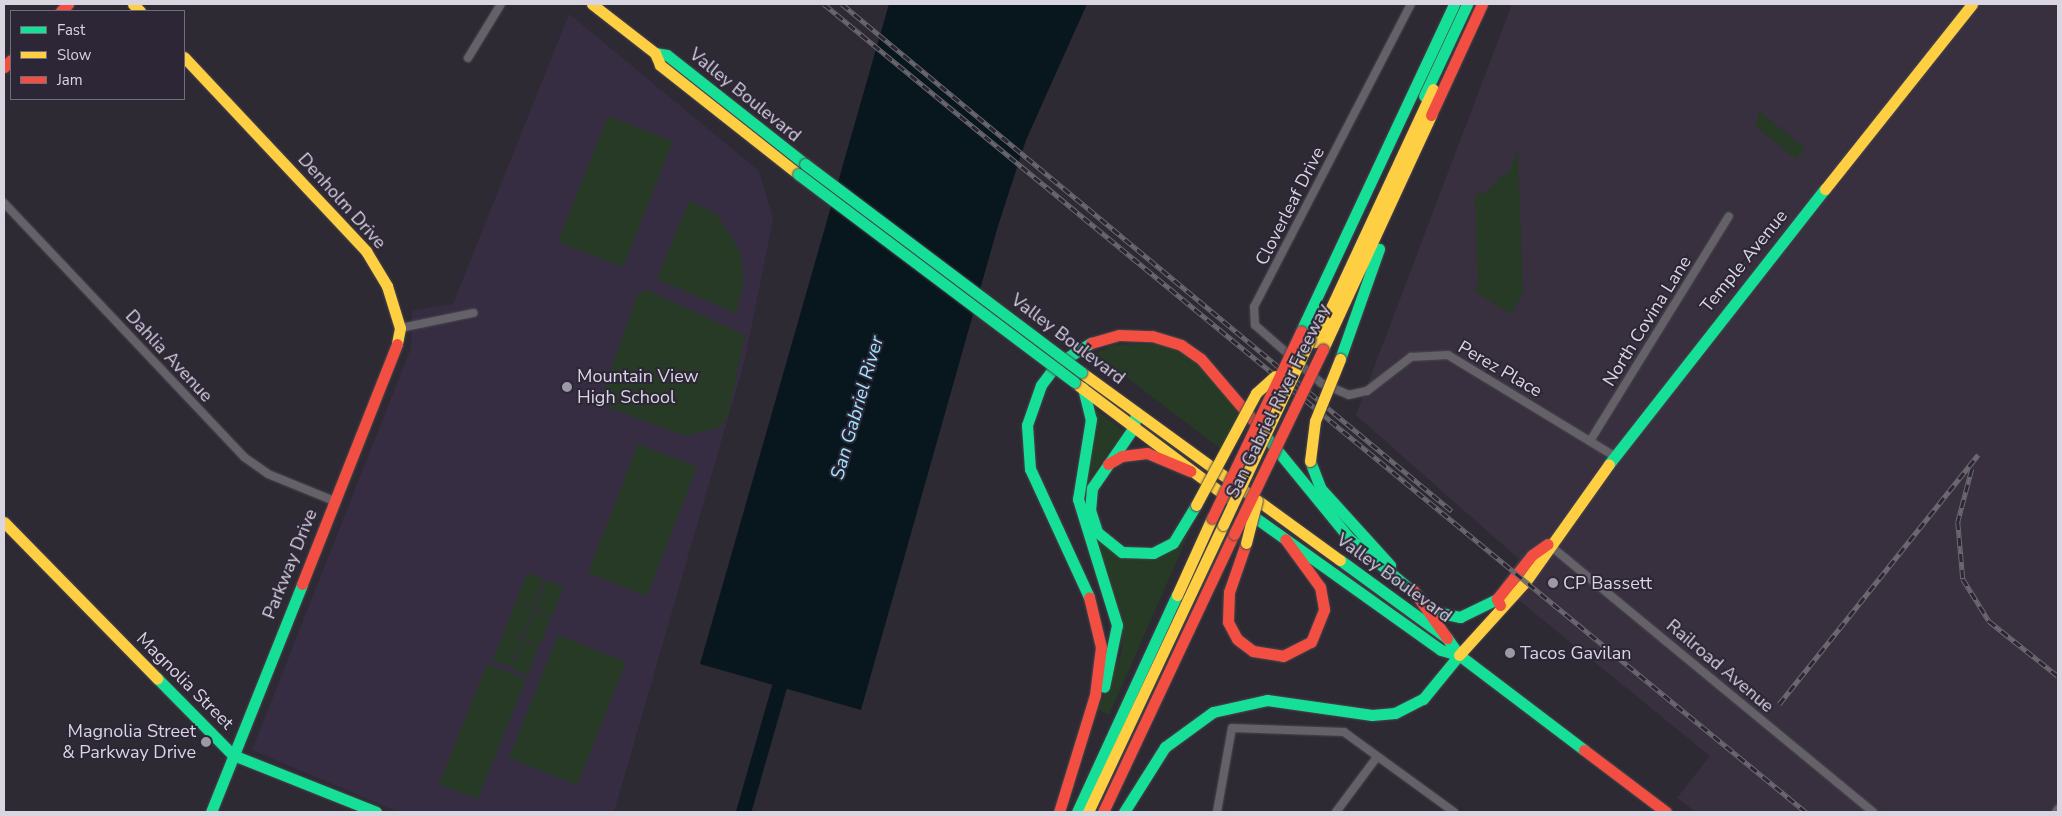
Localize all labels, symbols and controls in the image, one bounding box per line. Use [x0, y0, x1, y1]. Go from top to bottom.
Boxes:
legend [10, 10, 185, 100]
text: Fast [57, 20, 85, 40]
street label: Valley Boulevard [685, 43, 805, 147]
text: Slow [57, 45, 91, 65]
text: Jam [57, 70, 83, 90]
street label: Cloverleaf Drive [1251, 143, 1329, 269]
street label: Denholm Drive [293, 149, 391, 253]
street label: Temple Avenue [1696, 205, 1792, 317]
street label: North Covina Lane [1598, 252, 1696, 390]
street label: Valley Boulevard [1007, 289, 1129, 389]
street label: San Gabriel River Freeway [1222, 300, 1334, 502]
street label: Dahlia Avenue [121, 305, 217, 407]
water label: San Gabriel River [827, 334, 889, 482]
street label: Perez Place [1454, 336, 1546, 402]
place label: Mountain View High School [577, 366, 699, 408]
marker: Mountain View High School [561, 381, 573, 393]
street label: Parkway Drive [258, 506, 322, 622]
street label: Valley Boulevard [1332, 529, 1456, 627]
place label: CP Bassett [1563, 572, 1652, 594]
marker: CP Bassett [1547, 577, 1559, 589]
street label: Railroad Avenue [1662, 615, 1778, 717]
street label: Magnolia Street [132, 628, 238, 734]
place label: Tacos Gavilan [1520, 642, 1632, 664]
marker: Tacos Gavilan [1504, 647, 1516, 659]
place label: Magnolia Street & Parkway Drive [62, 721, 196, 764]
marker: Magnolia Street & Parkway Drive [200, 736, 212, 748]

